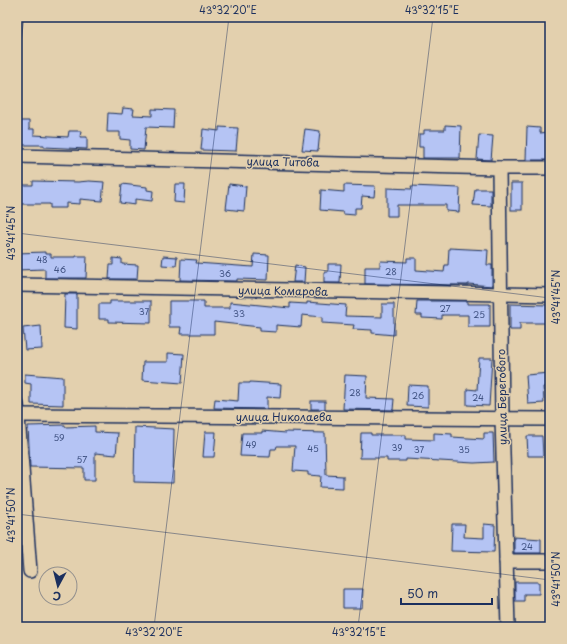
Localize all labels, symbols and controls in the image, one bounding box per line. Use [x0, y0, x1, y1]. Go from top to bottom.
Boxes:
text: 43°32'20"E [199, 2, 257, 17]
text: 43°32'15"E [405, 2, 459, 17]
street label: улица Титова [246, 152, 320, 171]
text: 43°41'45"N [3, 206, 18, 260]
house number: 48 [36, 252, 48, 266]
house number: 46 [54, 262, 66, 276]
house number: 28 [385, 264, 397, 278]
house number: 36 [219, 266, 231, 280]
text: 43°41'45"N [548, 270, 563, 324]
street label: улица Комарова [238, 281, 328, 300]
house number: 27 [439, 301, 451, 315]
house number: 37 [139, 304, 149, 318]
house number: 33 [233, 306, 245, 320]
house number: 25 [473, 307, 485, 321]
street label: улица Берегового [492, 349, 511, 445]
house number: 28 [349, 385, 361, 399]
house number: 26 [412, 388, 424, 402]
house number: 24 [472, 390, 484, 404]
street label: улица Николаева [236, 408, 332, 425]
house number: 59 [53, 430, 65, 444]
house number: 49 [245, 437, 257, 451]
house number: 39 [391, 440, 403, 454]
house number: 45 [307, 441, 319, 455]
house number: 37 [414, 442, 424, 456]
house number: 35 [458, 442, 470, 456]
house number: 57 [77, 452, 87, 466]
text: 43°41'50"N [3, 487, 18, 543]
house number: 24 [521, 539, 533, 553]
text: 43°41'50"N [548, 551, 563, 607]
north arrow [38, 566, 78, 606]
scale bar [401, 580, 492, 606]
text: 50 m [407, 584, 438, 602]
text: С [52, 587, 62, 605]
text: 43°32'20"E [125, 624, 183, 639]
text: 43°32'15"E [332, 624, 386, 639]

